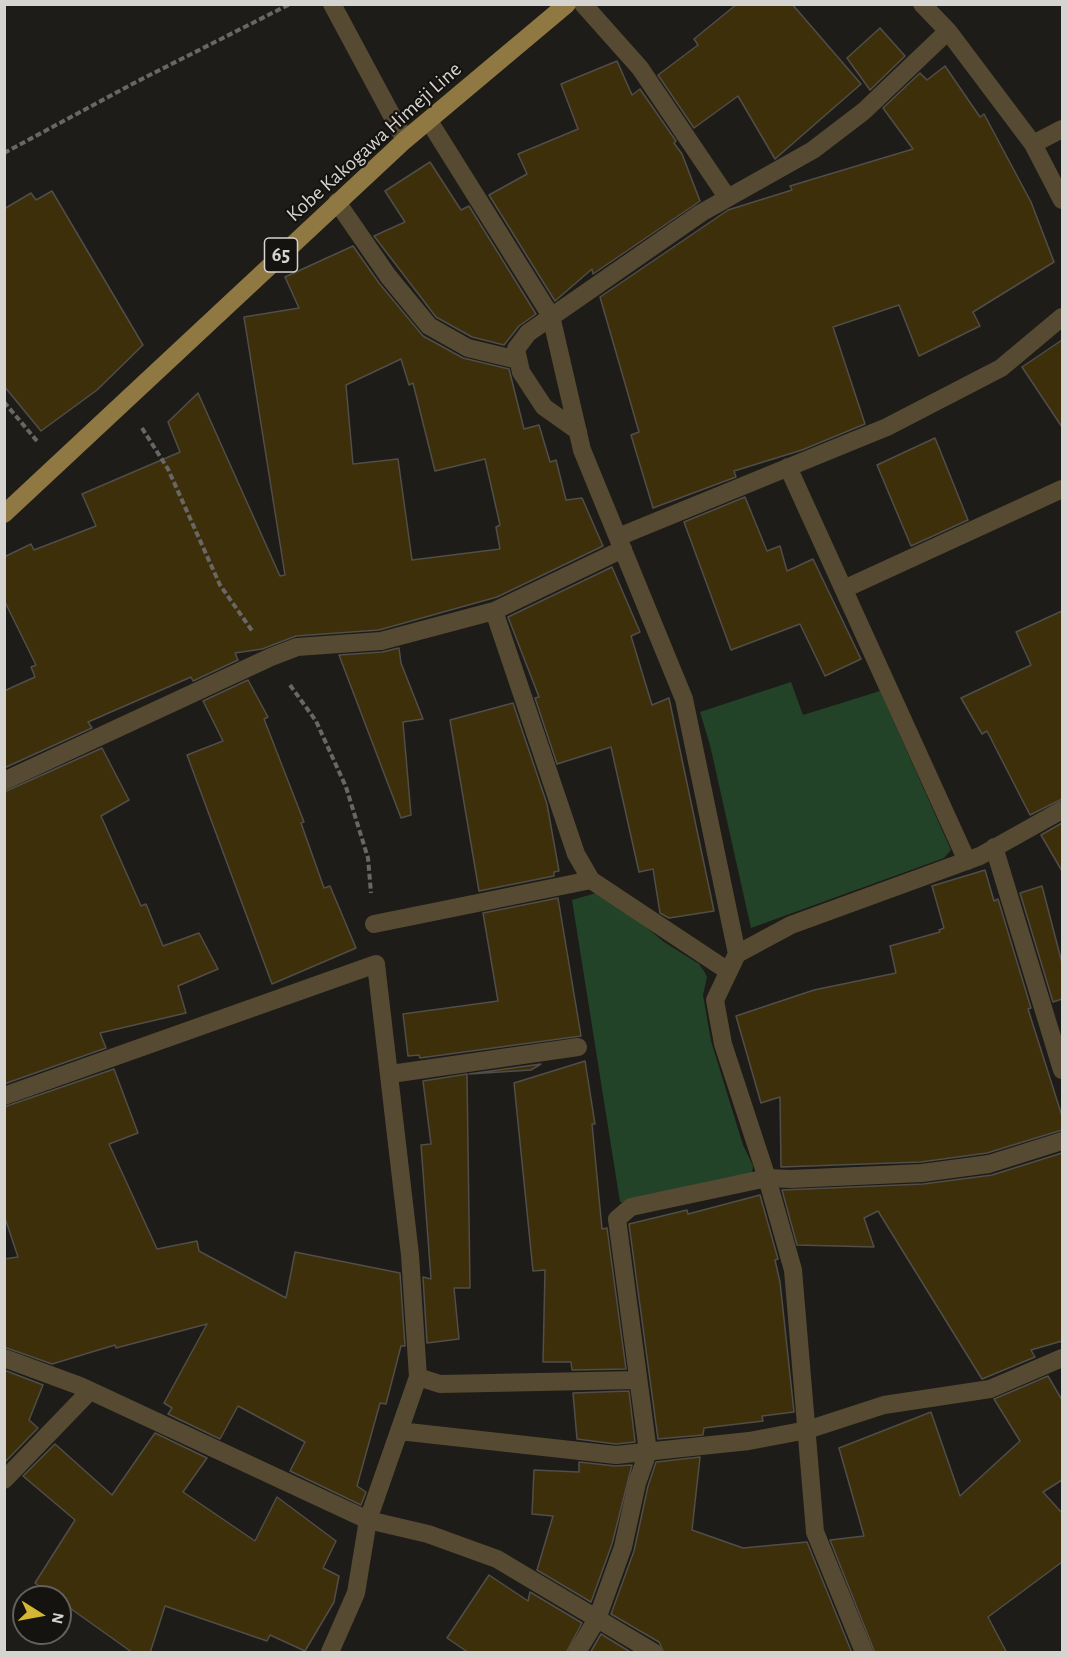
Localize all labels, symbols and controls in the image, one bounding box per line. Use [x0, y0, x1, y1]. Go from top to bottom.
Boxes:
street label: Kobe Kakogawa Himeji Line [281, 57, 467, 227]
road number: 65 [264, 238, 298, 272]
north arrow [12, 1585, 72, 1645]
text: N [49, 1611, 67, 1625]

